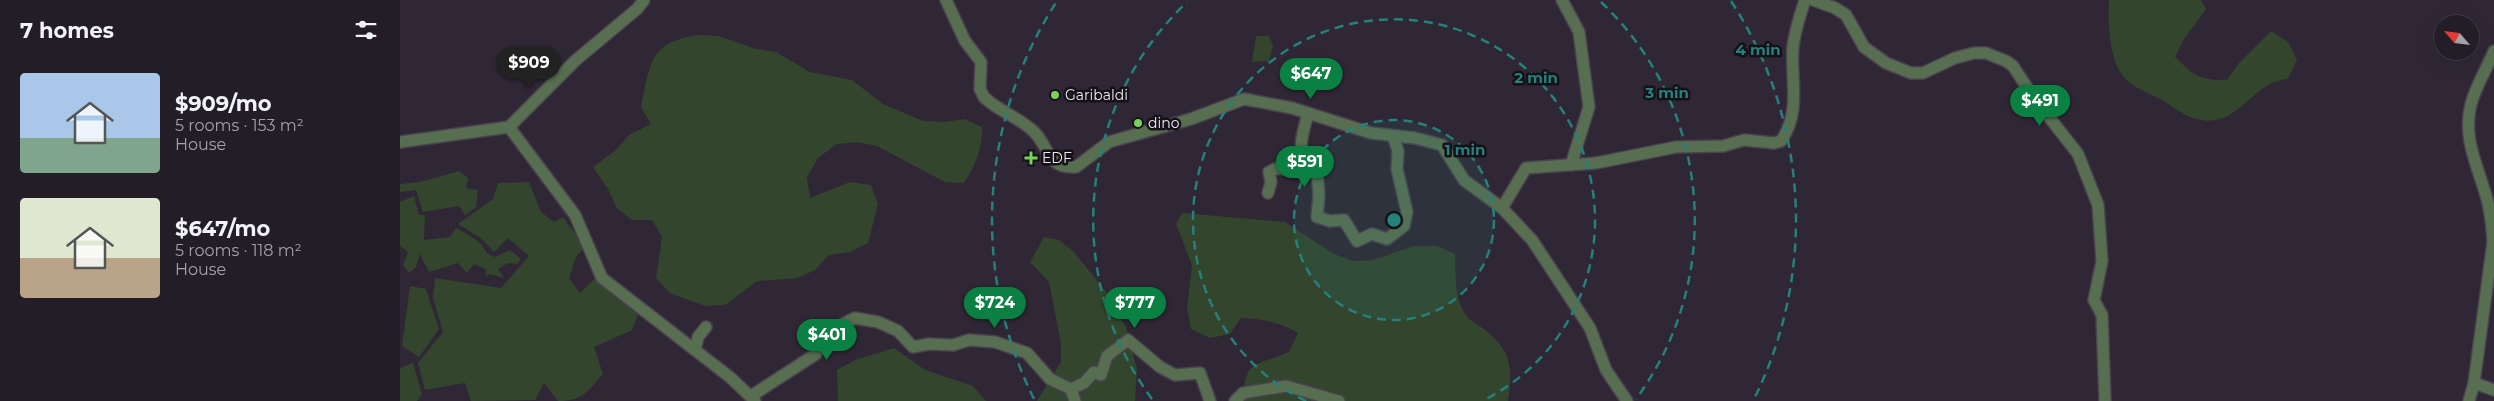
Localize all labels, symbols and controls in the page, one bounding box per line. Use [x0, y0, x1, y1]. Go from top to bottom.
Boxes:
north arrow [2434, 15, 2479, 60]
map controls [2434, 15, 2479, 60]
icon: filters [352, 16, 380, 44]
text: 7 homes [20, 18, 114, 43]
text: 4 min [1735, 40, 1781, 59]
pin: $909 [499, 46, 559, 89]
text: $909 [508, 53, 550, 72]
pin: $647 [1281, 58, 1341, 100]
text: $647 [1291, 64, 1331, 83]
text: 2 min [1514, 68, 1558, 87]
text: 3 min [1644, 83, 1689, 102]
pin: $491 [2010, 84, 2070, 127]
place label: Garibaldi [1065, 86, 1128, 104]
marker: Garibaldi [1049, 89, 1061, 101]
text: $909/mo [175, 91, 272, 116]
text: $491 [2021, 91, 2059, 110]
icon: home [60, 93, 120, 153]
place label: dino [1148, 114, 1180, 132]
text: 5 rooms · 153 m² [175, 116, 304, 135]
marker: dino [1132, 117, 1144, 129]
text: House [175, 135, 226, 154]
text: 1 min [1445, 140, 1485, 159]
pin: $591 [1275, 146, 1335, 188]
place label: EDF [1042, 149, 1072, 167]
marker: EDF [1024, 151, 1038, 165]
text: $591 [1287, 152, 1323, 171]
centre of rings [1385, 211, 1403, 229]
text: $647/mo [175, 216, 270, 241]
icon: home [60, 218, 120, 278]
text: 5 rooms · 118 m² [175, 241, 302, 260]
text: House [175, 260, 226, 279]
pin: $724 [965, 286, 1025, 329]
pin: $777 [1105, 286, 1165, 329]
text: $724 [975, 293, 1015, 312]
text: $777 [1115, 293, 1155, 312]
pin: $401 [797, 318, 857, 361]
text: $401 [808, 325, 846, 344]

